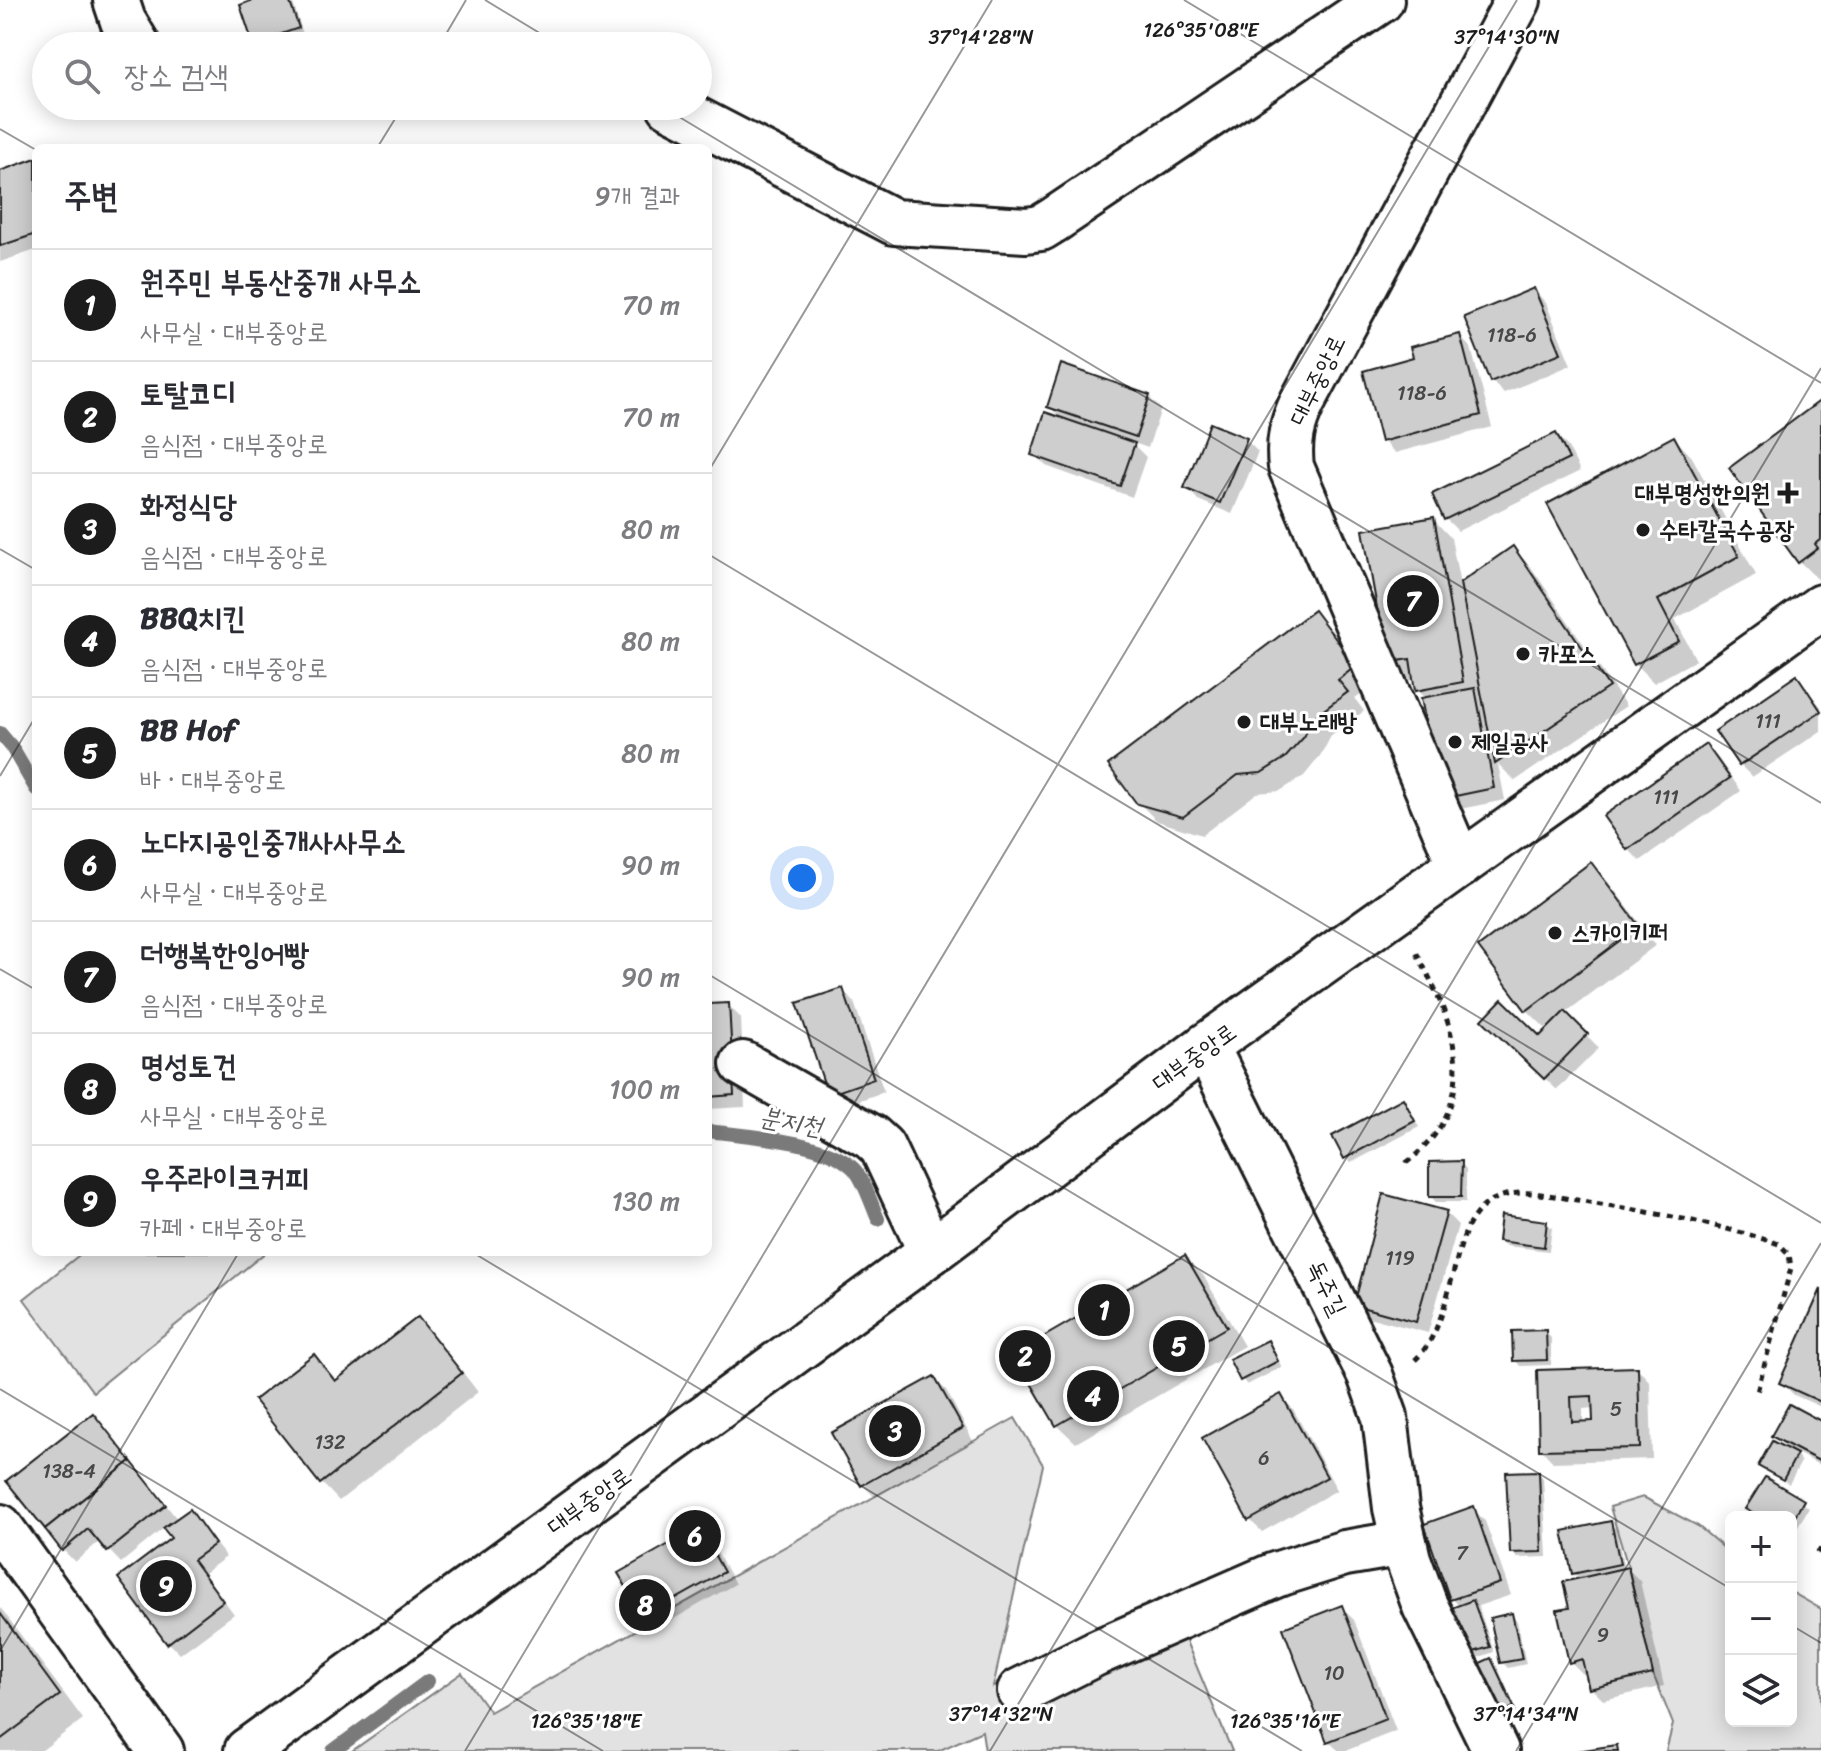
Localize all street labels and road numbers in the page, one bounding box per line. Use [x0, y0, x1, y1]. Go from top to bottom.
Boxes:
street label: 대부중앙로 [1277, 327, 1357, 433]
street label: 대부중앙로 [1143, 1012, 1245, 1102]
street label: 독주길 [1295, 1253, 1359, 1323]
street label: 대부중앙로 [538, 1456, 640, 1546]

